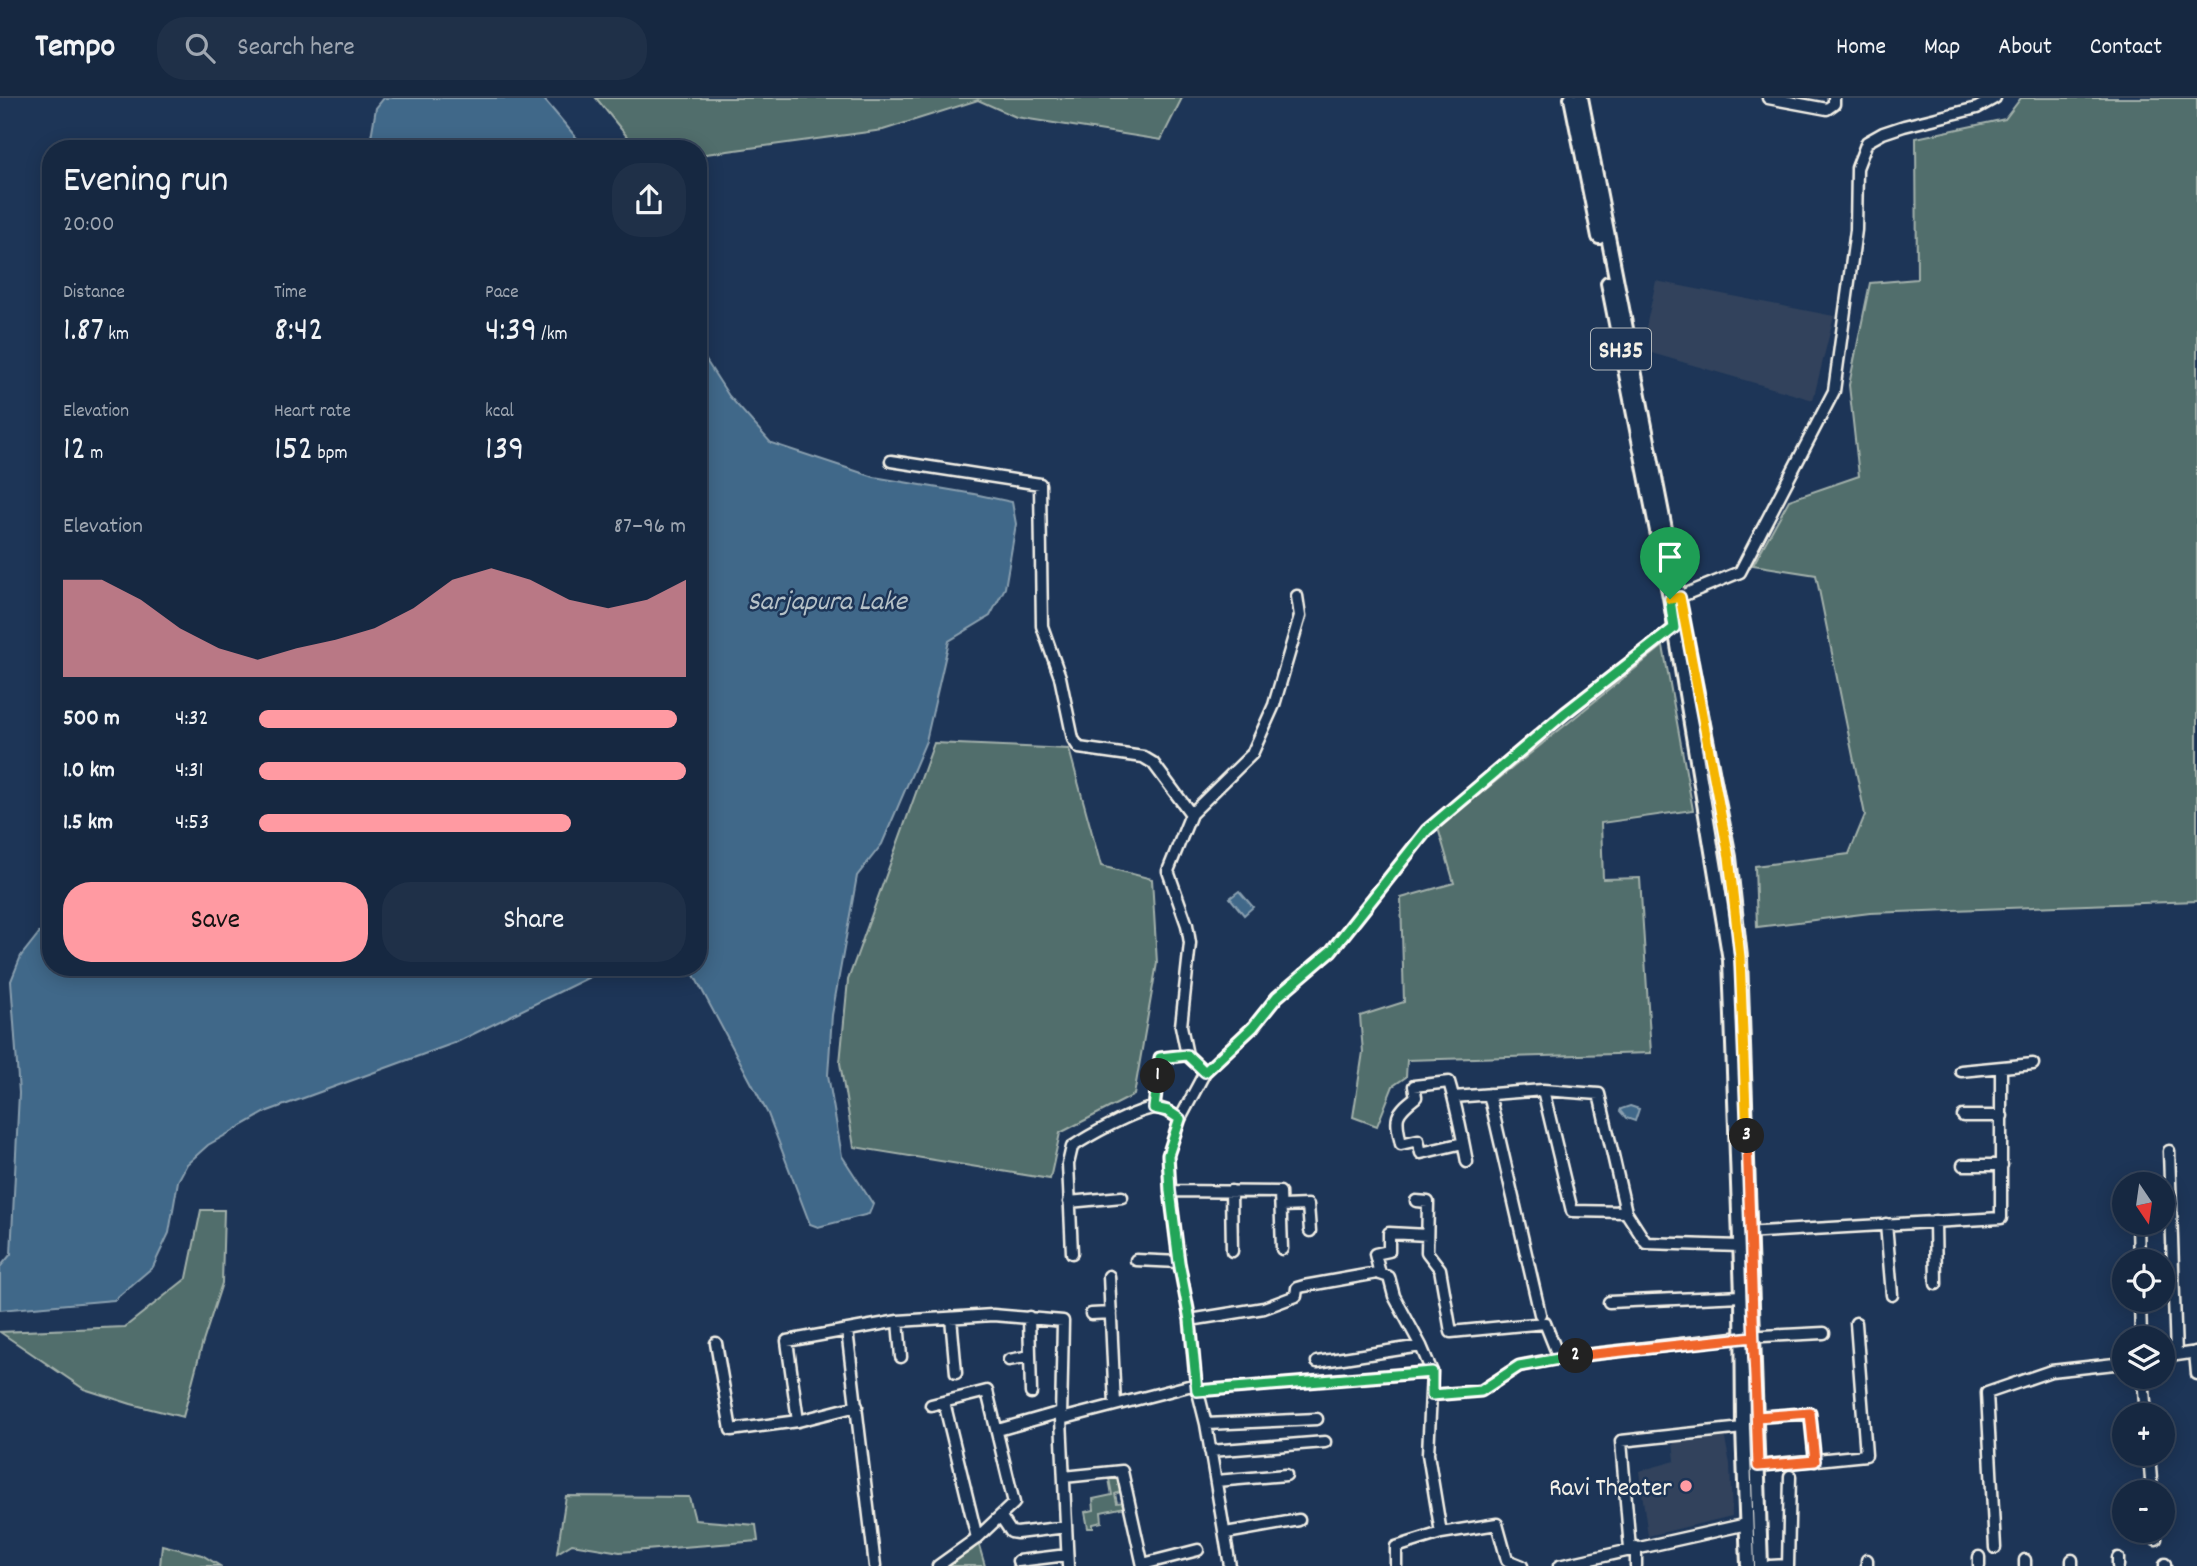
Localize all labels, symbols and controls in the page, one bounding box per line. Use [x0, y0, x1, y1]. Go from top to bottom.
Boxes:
search box [157, 17, 647, 80]
text: Tempo [35, 25, 115, 72]
icon: search [181, 29, 219, 67]
text: Search here [237, 30, 355, 67]
text: Home [1836, 31, 1886, 65]
text: Map [1924, 31, 1960, 65]
text: About [1998, 31, 2052, 65]
text: Contact [2090, 31, 2162, 65]
text: Evening run [63, 155, 228, 210]
button: share [612, 163, 686, 237]
text: 20:00 [63, 209, 114, 242]
text: Distance [63, 280, 125, 307]
text: Time [274, 280, 307, 307]
text: Pace [485, 280, 519, 307]
text: 1.87 [63, 307, 104, 357]
text: 8:42 [274, 307, 324, 357]
text: 4:39 [485, 307, 537, 357]
text: km [104, 322, 129, 349]
text: /km [537, 322, 568, 349]
road number: SH35 [1591, 328, 1651, 370]
text: Elevation [63, 399, 129, 426]
text: Heart rate [274, 399, 351, 426]
text: kcal [485, 399, 514, 426]
text: 12 [63, 426, 86, 476]
text: 152 [274, 426, 313, 476]
text: 139 [485, 426, 524, 476]
text: m [86, 441, 103, 468]
text: bpm [313, 441, 348, 468]
text: Elevation [63, 511, 143, 544]
text: 87–96 m [614, 511, 686, 544]
pin [1640, 527, 1700, 599]
icon: arrive [1651, 538, 1689, 576]
water label: Sarjapura Lake [747, 584, 908, 624]
text: 500 m [63, 703, 120, 736]
text: 4:32 [175, 703, 209, 736]
text: 1.0 km [63, 755, 115, 788]
text: 4:31 [175, 755, 204, 788]
text: 1.5 km [63, 807, 113, 840]
text: 4:53 [175, 807, 209, 840]
button: Save [63, 882, 368, 962]
button: Share [382, 882, 686, 962]
pin: 1 [1140, 1058, 1176, 1094]
text: 1 [1155, 1062, 1160, 1089]
pin: 3 [1730, 1118, 1764, 1154]
text: 3 [1742, 1122, 1751, 1149]
north arrow [2112, 1172, 2175, 1236]
map controls [2112, 1172, 2175, 1543]
button: locate [2112, 1249, 2175, 1312]
button: layers [2112, 1326, 2175, 1389]
pin: 2 [1558, 1338, 1594, 1374]
text: 2 [1571, 1342, 1580, 1369]
button: + [2112, 1403, 2175, 1466]
place label: Ravi Theater [1549, 1471, 1672, 1508]
marker: Ravi Theater [1678, 1478, 1694, 1494]
button: − [2112, 1480, 2175, 1543]

